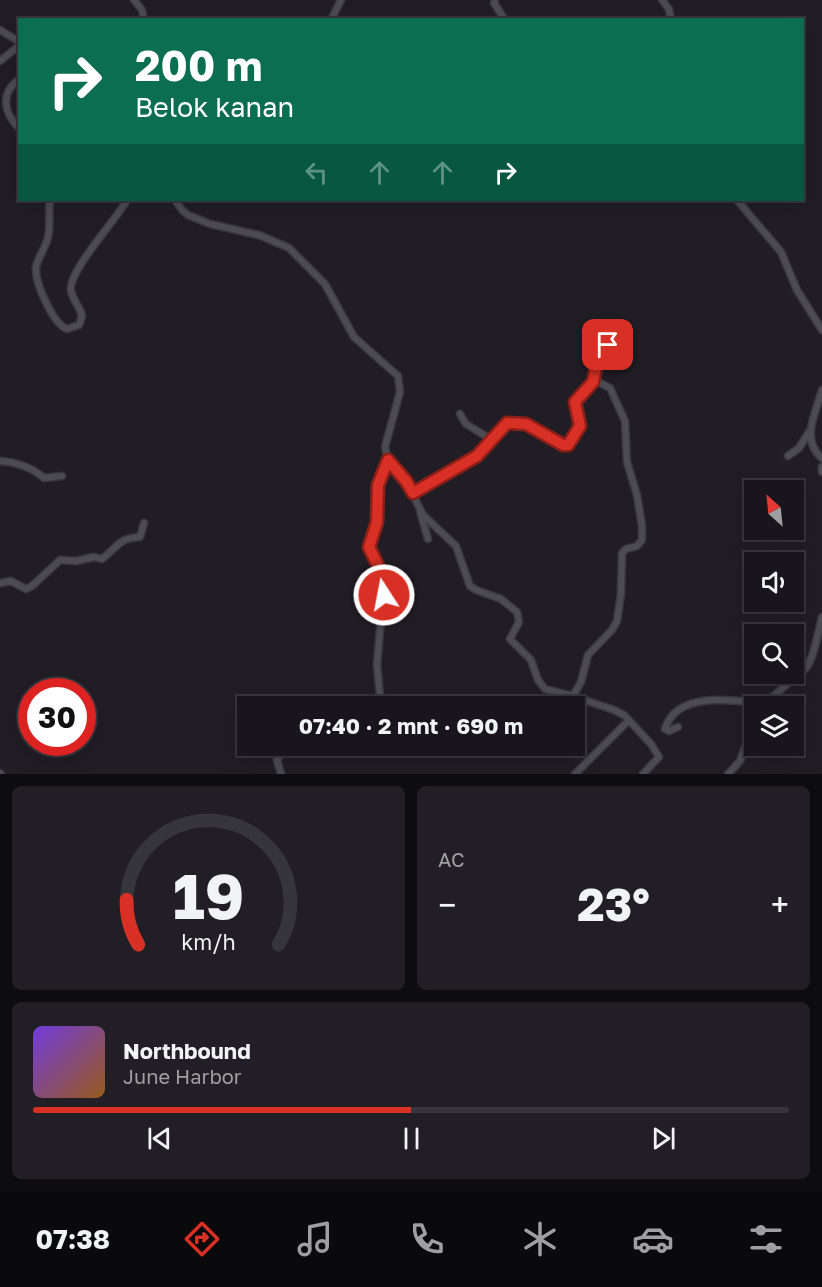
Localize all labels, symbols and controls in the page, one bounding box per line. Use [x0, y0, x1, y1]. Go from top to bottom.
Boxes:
text: 200 m [135, 40, 262, 90]
icon: right [36, 42, 114, 120]
text: Belok kanan [135, 91, 294, 123]
icon: left [300, 156, 333, 189]
icon: ahead [363, 156, 396, 189]
icon: ahead [426, 156, 459, 189]
icon: right [489, 156, 522, 189]
pin [582, 319, 633, 370]
icon: arrive [591, 328, 624, 361]
north arrow [744, 480, 804, 540]
map controls [744, 480, 804, 756]
button: sound [744, 552, 804, 612]
position arrow [352, 563, 416, 627]
button: search [744, 624, 804, 684]
speed limit sign: 30 [18, 678, 96, 756]
button: layers [744, 696, 804, 756]
text: 07:40 · 2 mnt · 690 m [299, 712, 523, 739]
text: AC [438, 847, 465, 871]
text: 19 [173, 858, 244, 933]
text: 23° [577, 877, 650, 931]
text: − [438, 885, 456, 924]
text: + [771, 885, 789, 924]
text: km/h [181, 929, 236, 955]
text: Northbound [123, 1037, 251, 1064]
text: June Harbor [123, 1064, 242, 1088]
icon: previous [143, 1122, 176, 1155]
icon: pause [395, 1122, 428, 1155]
icon: next [647, 1122, 680, 1155]
icon: directions [181, 1218, 223, 1260]
icon: music [294, 1218, 336, 1260]
icon: phone [406, 1218, 448, 1260]
icon: climate [519, 1218, 561, 1260]
icon: car [632, 1218, 674, 1260]
icon: filters [745, 1218, 787, 1260]
text: 07:38 [35, 1223, 110, 1255]

